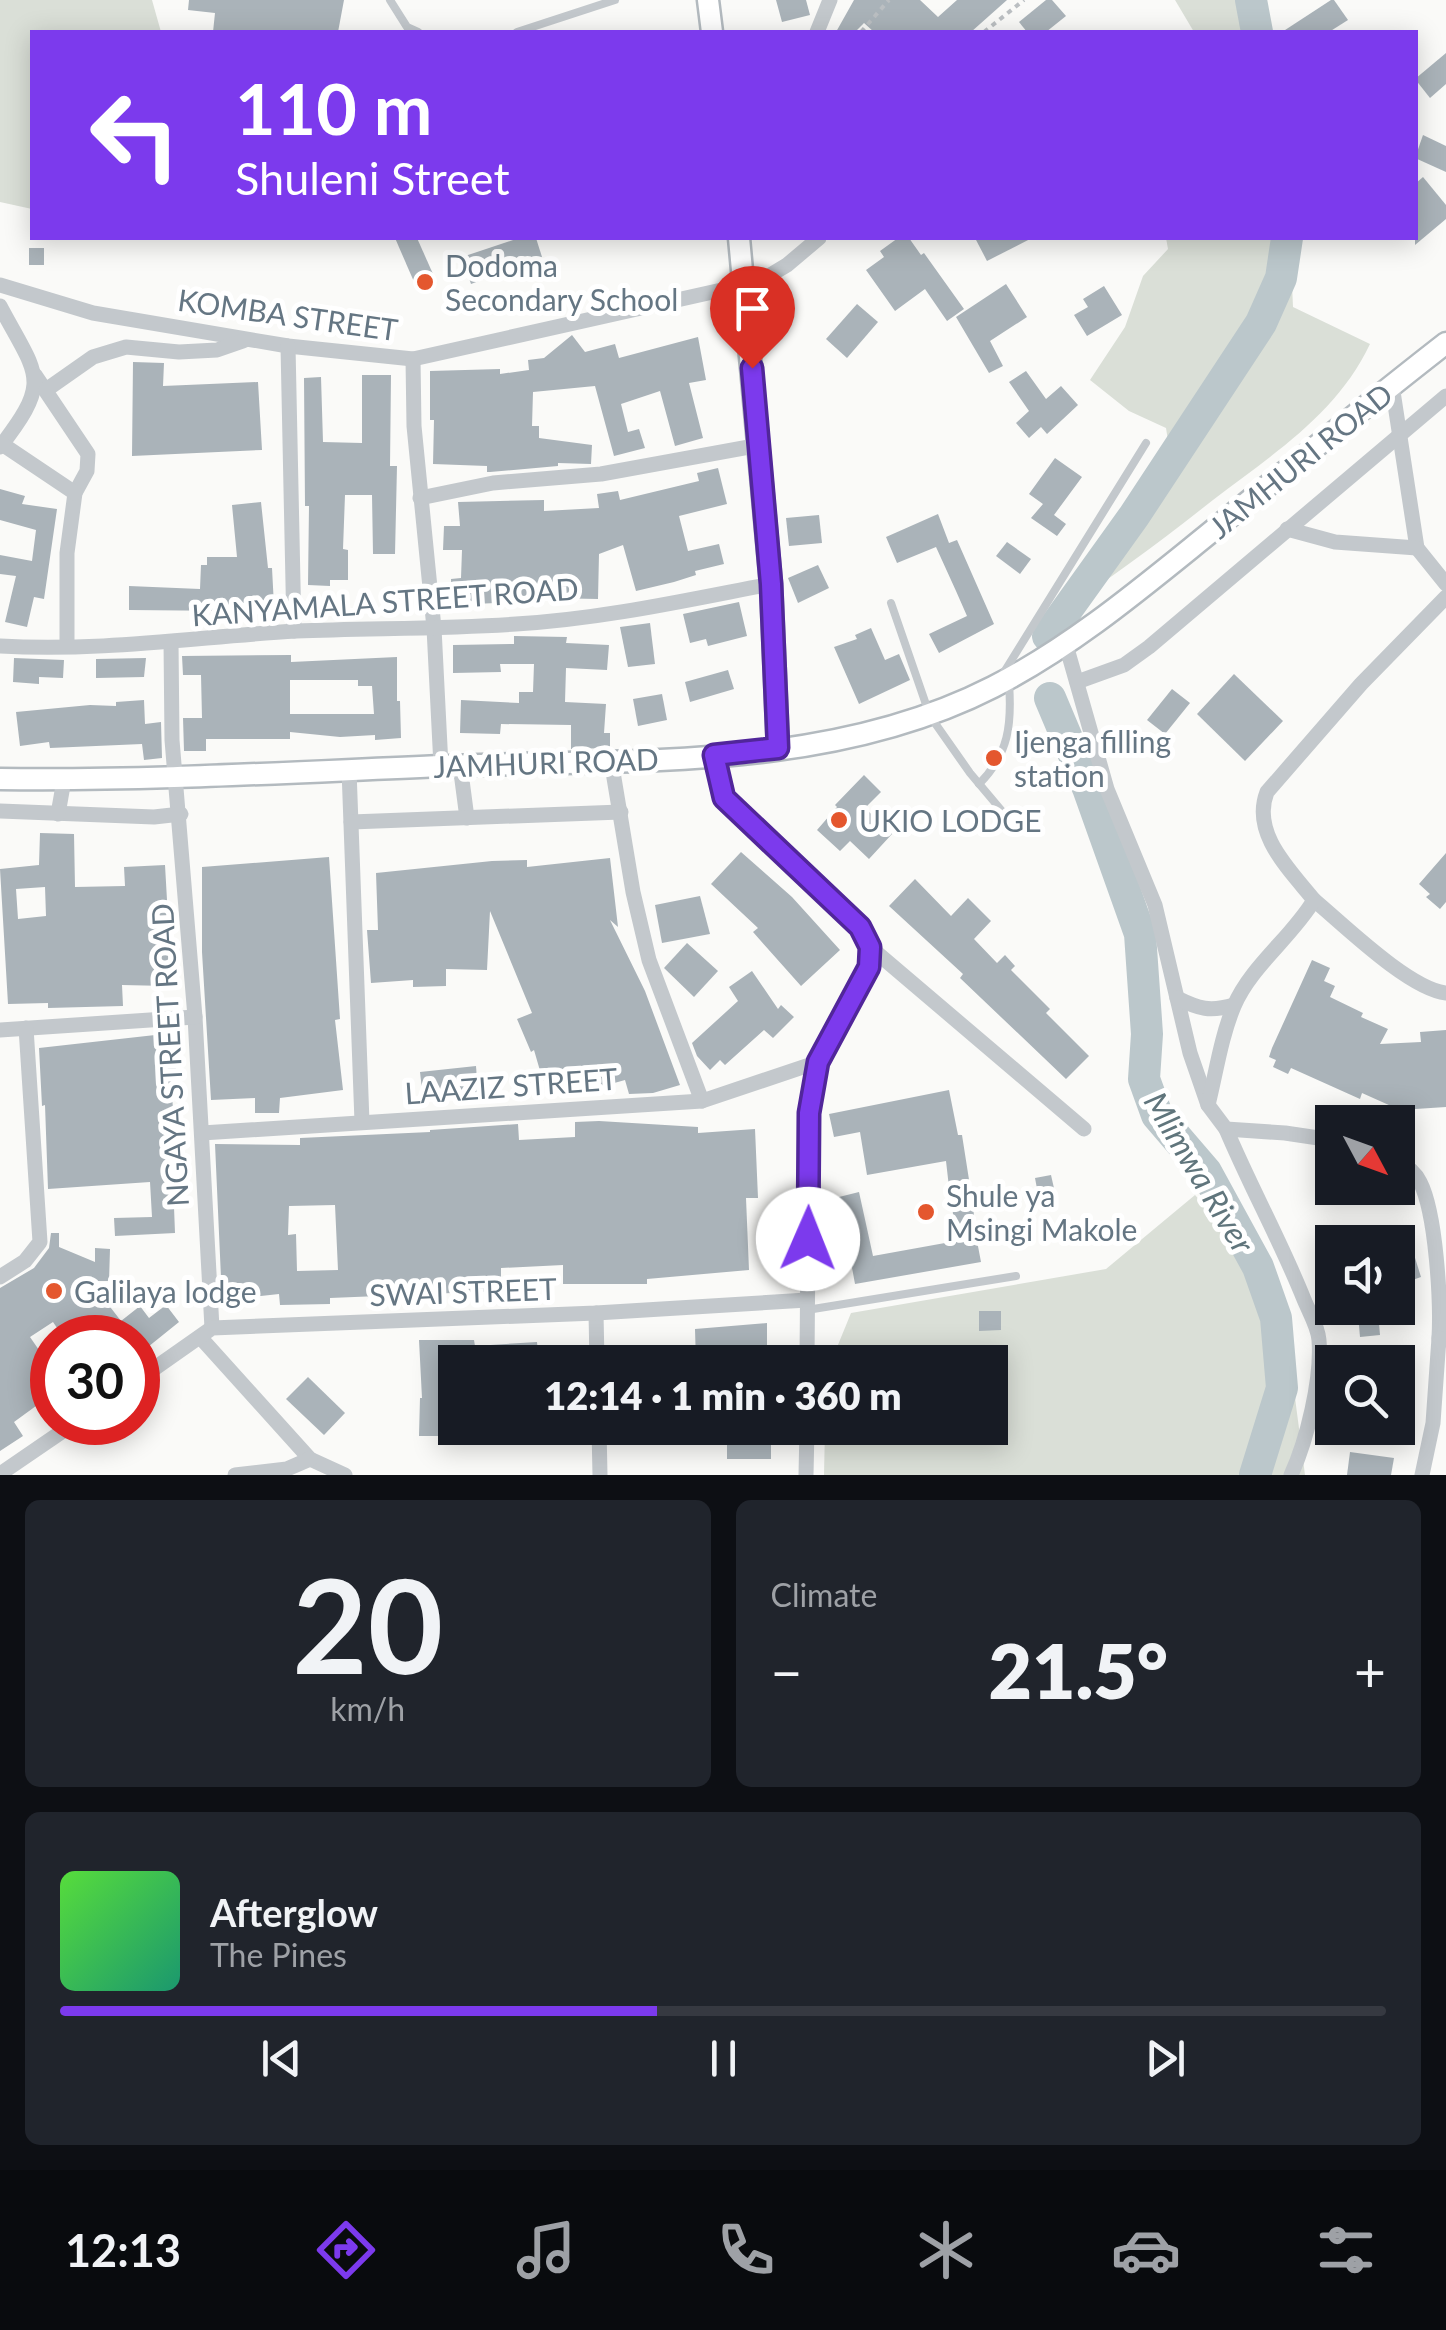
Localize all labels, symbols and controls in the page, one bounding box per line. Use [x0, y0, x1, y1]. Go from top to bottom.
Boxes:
text: 110 m [235, 66, 432, 150]
icon: left [70, 70, 200, 200]
text: Shuleni Street [235, 151, 510, 205]
place label: Dodoma Secondary School [445, 247, 678, 317]
pin [710, 266, 795, 369]
marker: Dodoma Secondary School [414, 271, 436, 293]
street label: KOMBA STREET [176, 281, 401, 347]
icon: arrive [725, 281, 780, 336]
street label: JAMHURI ROAD [1201, 375, 1399, 545]
street label: KANYAMALA STREET ROAD [190, 570, 580, 632]
place label: Ijenga filling station [1014, 723, 1171, 793]
street label: JAMHURI ROAD [433, 740, 659, 784]
marker: Ijenga filling station [983, 747, 1005, 769]
place label: UKIO LODGE [859, 802, 1042, 838]
marker: UKIO LODGE [828, 809, 850, 831]
street label: NGAYA STREET ROAD [143, 902, 195, 1208]
street label: LAAZIZ STREET [403, 1060, 619, 1110]
water label: Mlimwa River [1137, 1085, 1264, 1260]
north arrow [1315, 1105, 1415, 1205]
map controls [1315, 1105, 1415, 1445]
place label: Shule ya Msingi Makole [946, 1177, 1137, 1247]
position arrow [756, 1187, 860, 1291]
marker: Shule ya Msingi Makole [915, 1201, 937, 1223]
button: sound [1315, 1225, 1415, 1325]
street label: SWAI STREET [369, 1270, 558, 1312]
place label: Galilaya lodge [74, 1273, 257, 1309]
marker: Galilaya lodge [43, 1280, 65, 1302]
speed limit sign: 30 [30, 1315, 160, 1445]
button: search [1315, 1345, 1415, 1445]
text: 12:14 · 1 min · 360 m [544, 1372, 902, 1418]
text: 20 [292, 1546, 443, 1702]
text: Climate [771, 1575, 877, 1614]
text: 21.5° [988, 1625, 1168, 1715]
text: − [771, 1638, 802, 1704]
text: + [1354, 1638, 1386, 1704]
text: km/h [330, 1689, 405, 1728]
text: Afterglow [210, 1889, 378, 1935]
text: The Pines [210, 1935, 347, 1974]
icon: previous [254, 2031, 309, 2086]
icon: pause [696, 2031, 751, 2086]
icon: next [1138, 2031, 1193, 2086]
icon: directions [311, 2215, 381, 2285]
icon: music [511, 2215, 581, 2285]
icon: phone [711, 2215, 781, 2285]
icon: climate [911, 2215, 981, 2285]
icon: car [1111, 2215, 1181, 2285]
icon: filters [1311, 2215, 1381, 2285]
text: 12:13 [65, 2223, 181, 2277]

